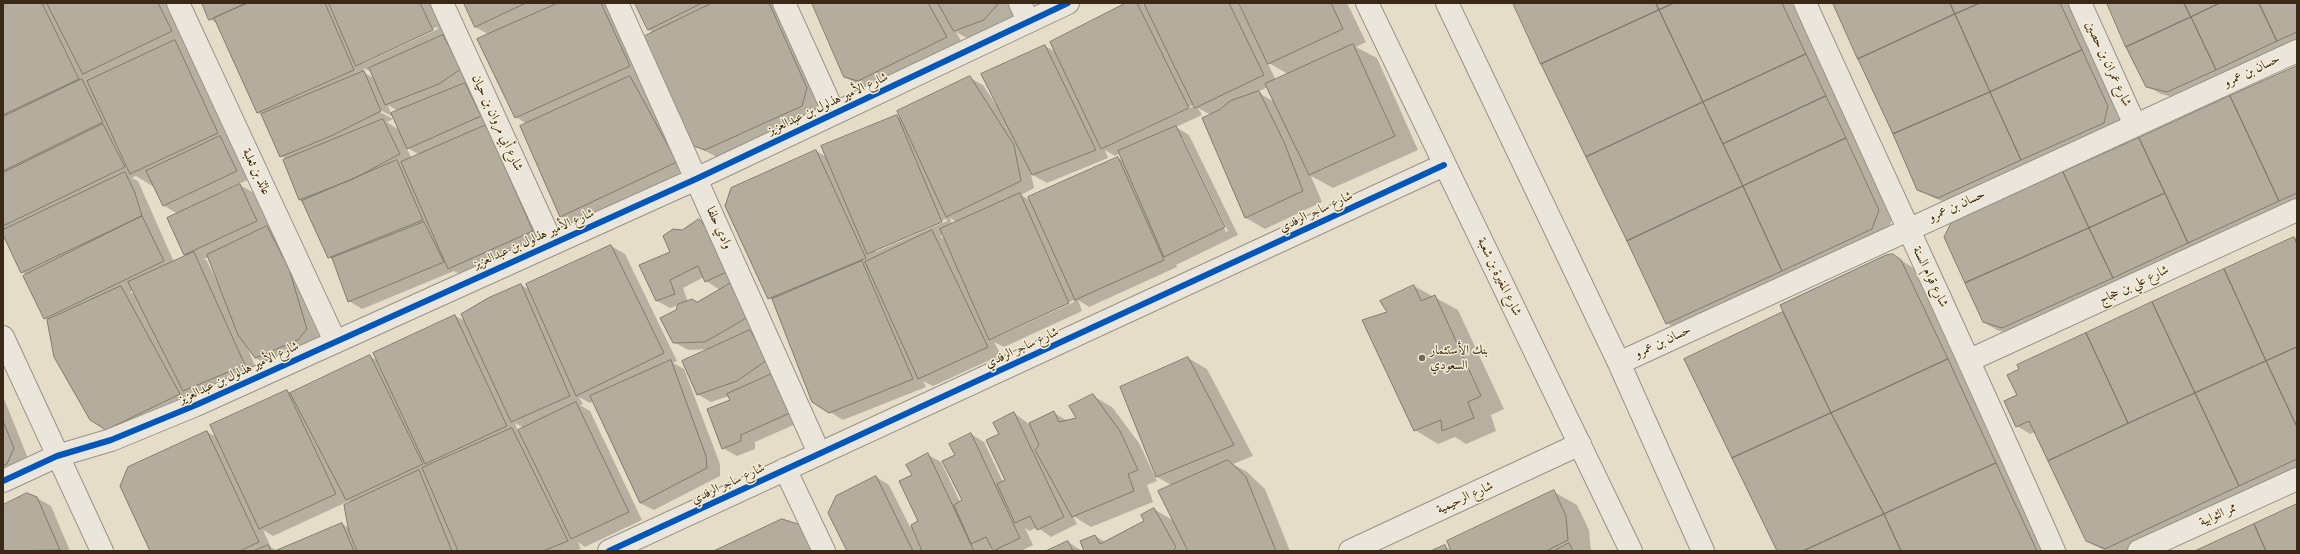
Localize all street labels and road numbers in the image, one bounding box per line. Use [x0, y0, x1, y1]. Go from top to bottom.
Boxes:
street label: شارع عمران بن حصين [2081, 19, 2135, 109]
street label: حسان بن عمرو [2221, 51, 2283, 91]
street label: شارع الأمير هذلول بن عبدالعزيز [765, 69, 891, 139]
street label: شارع أبي مروان بن حيان [468, 72, 526, 174]
street label: عائذ بن ثعلبة [238, 146, 274, 198]
street label: حسان بن عمرو [1926, 187, 1988, 225]
street label: شارع ساجر الرفدي [1277, 188, 1355, 236]
street label: وادي حلفا [702, 204, 736, 252]
street label: شارع الأمير هذلول بن عبدالعزيز [471, 205, 597, 273]
street label: شارع المغيرة بن شعبة [1473, 235, 1525, 319]
street label: شارع قوام السنة [1909, 244, 1951, 310]
street label: شارع علي بن حجاج [2097, 262, 2171, 308]
street label: حسان بن عمرو [1632, 322, 1694, 362]
street label: شارع ساجر الرفدي [983, 324, 1061, 372]
street label: شارع الأمير هذلول بن عبدالعزيز [176, 338, 302, 408]
street label: شارع ساجر الرفدي [689, 460, 767, 508]
street label: شارع الرحيمية [1434, 478, 1496, 518]
street label: ممر الثوابية [2197, 500, 2239, 530]

